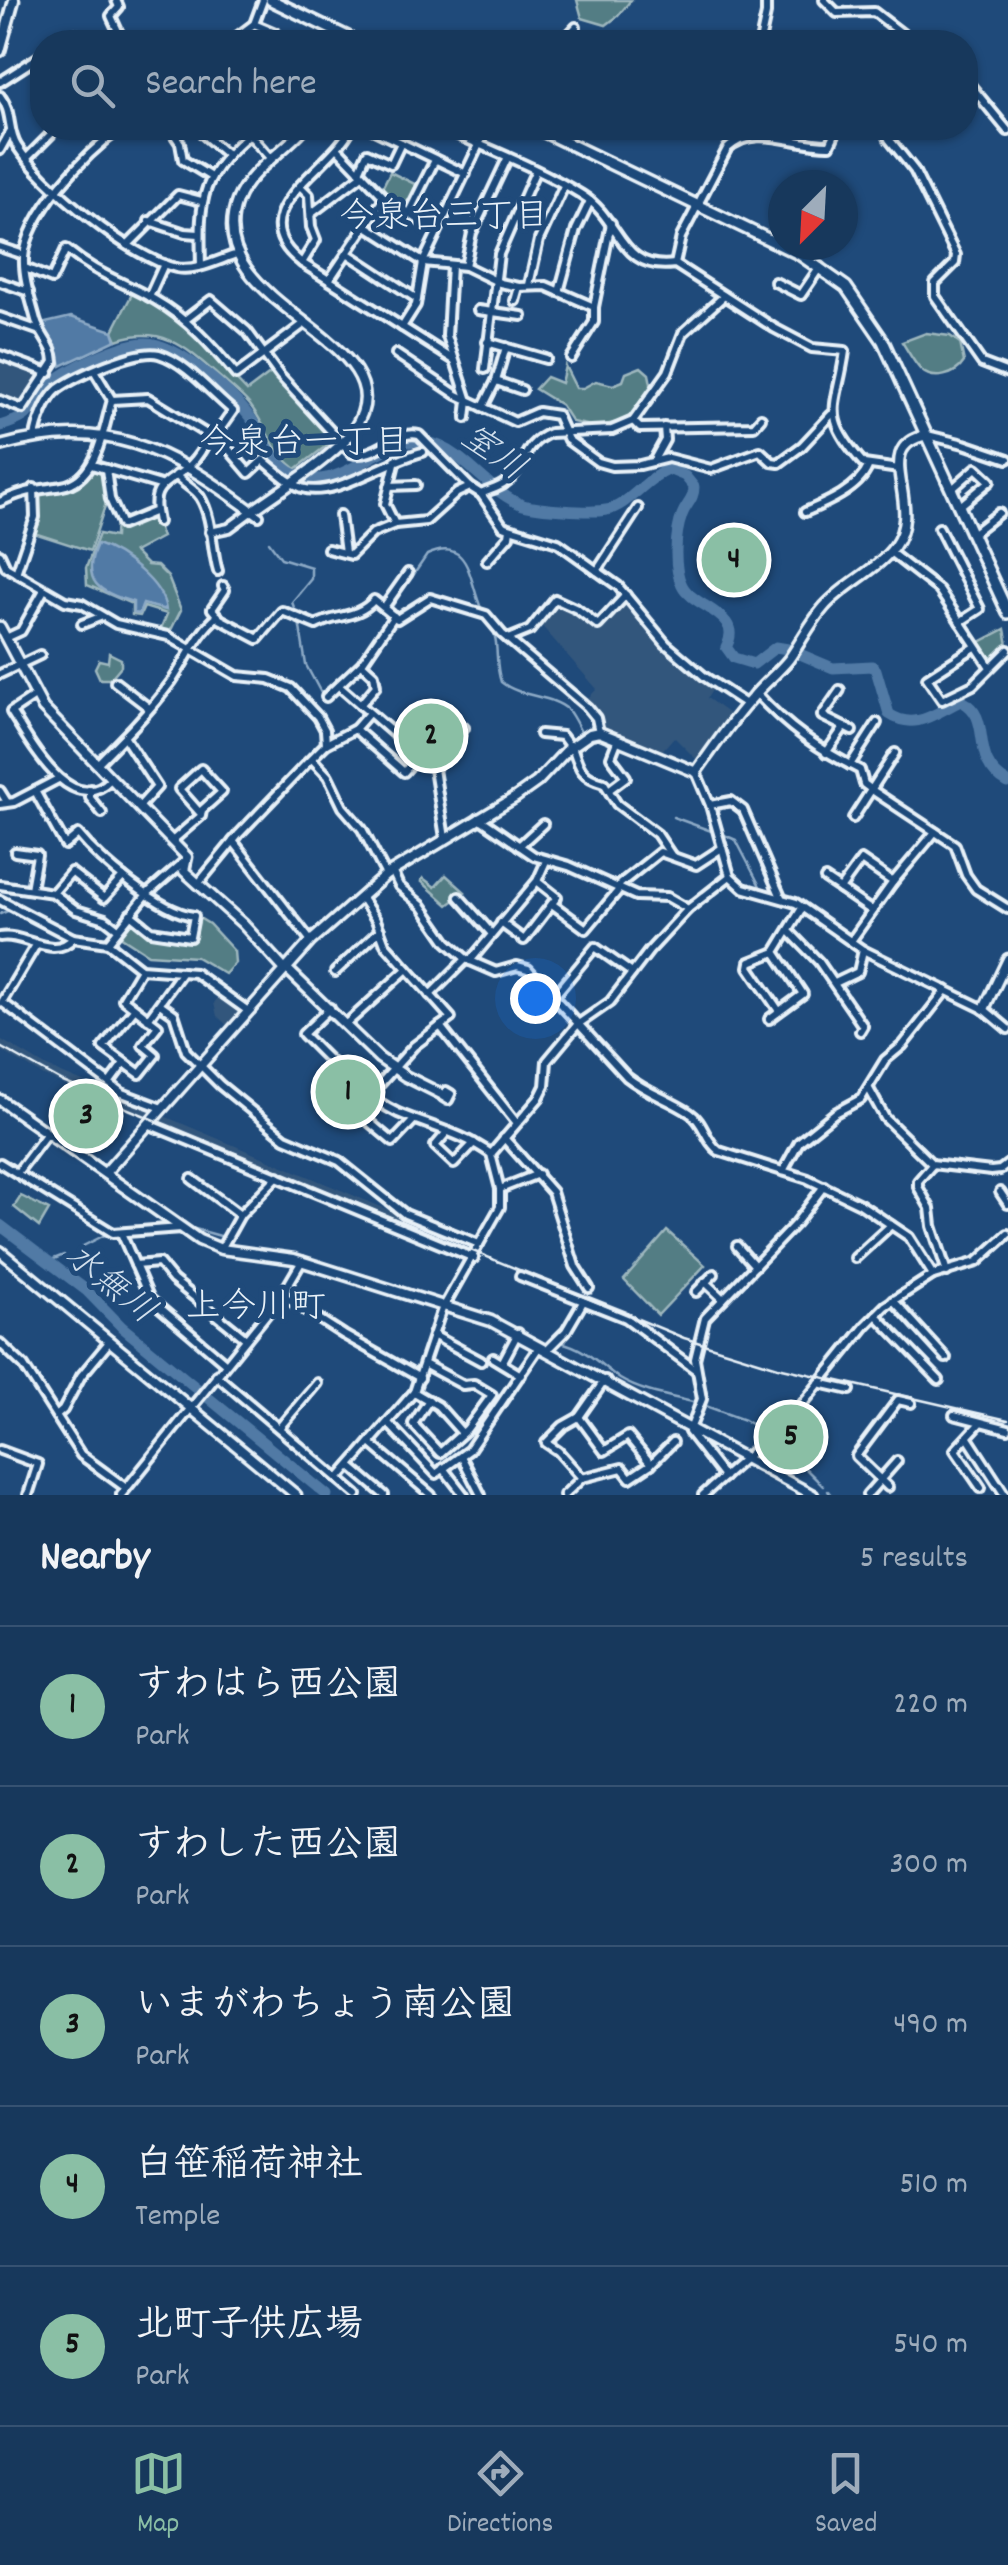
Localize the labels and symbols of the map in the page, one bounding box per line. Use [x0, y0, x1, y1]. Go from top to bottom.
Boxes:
north arrow [768, 170, 858, 260]
district label: 今泉台三丁目 [339, 194, 549, 244]
water label: 室川 [449, 415, 535, 496]
district label: 今泉台一丁目 [199, 420, 409, 470]
pin: 4 [702, 522, 766, 598]
pin: 2 [398, 698, 464, 774]
your location [510, 973, 561, 1024]
pin: 1 [316, 1054, 380, 1130]
pin: 3 [54, 1078, 118, 1154]
water label: 水無川 [52, 1233, 165, 1338]
district label: 上今川町 [186, 1284, 326, 1334]
pin: 5 [758, 1400, 824, 1474]

